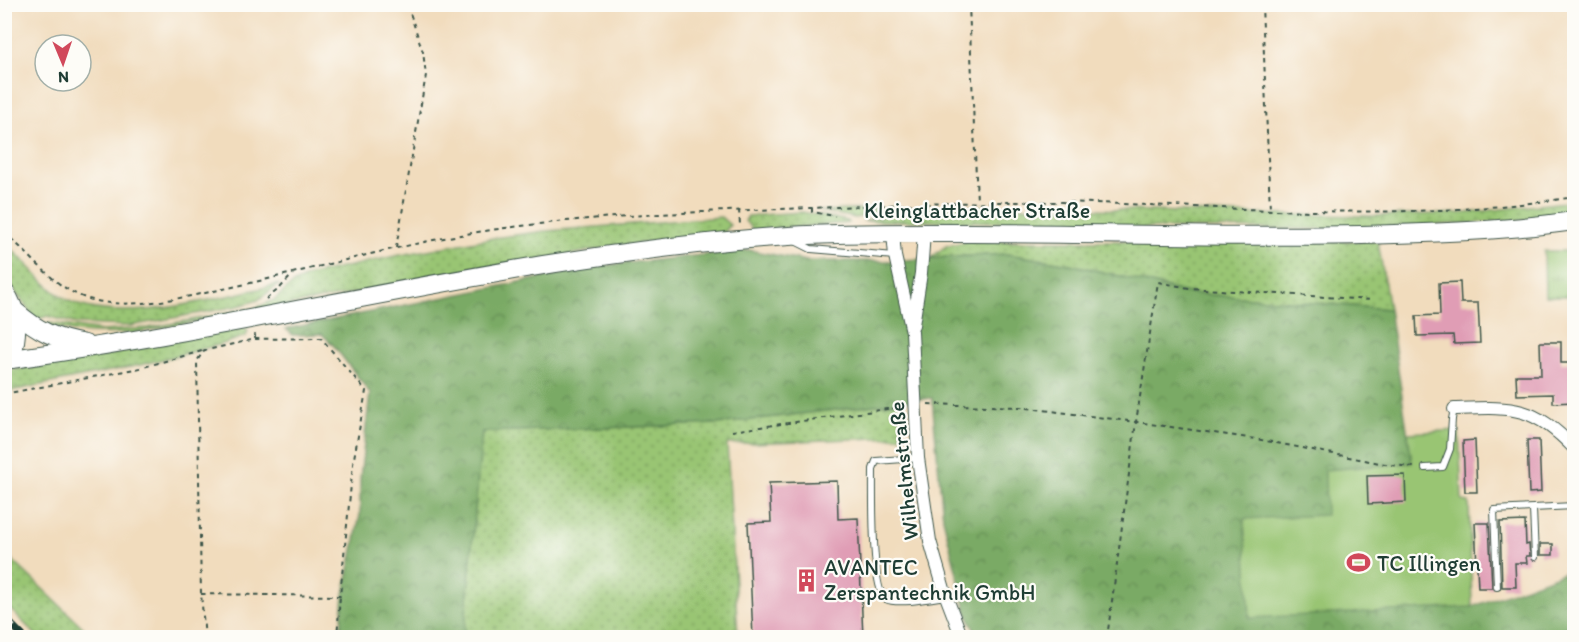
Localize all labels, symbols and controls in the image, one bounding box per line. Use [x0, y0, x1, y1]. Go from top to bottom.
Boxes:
north arrow [33, 33, 93, 93]
text: N [58, 68, 69, 87]
street label: Kleinglattbacher Straße [864, 197, 1090, 224]
street label: Wilhelmstraße [883, 400, 924, 542]
sports icon: TC Illingen [1346, 550, 1372, 576]
place label: TC Illingen [1377, 550, 1481, 577]
place label: AVANTEC Zerspantechnik GmbH [824, 554, 1035, 606]
building icon: AVANTEC Zerspantechnik GmbH [793, 567, 819, 593]

